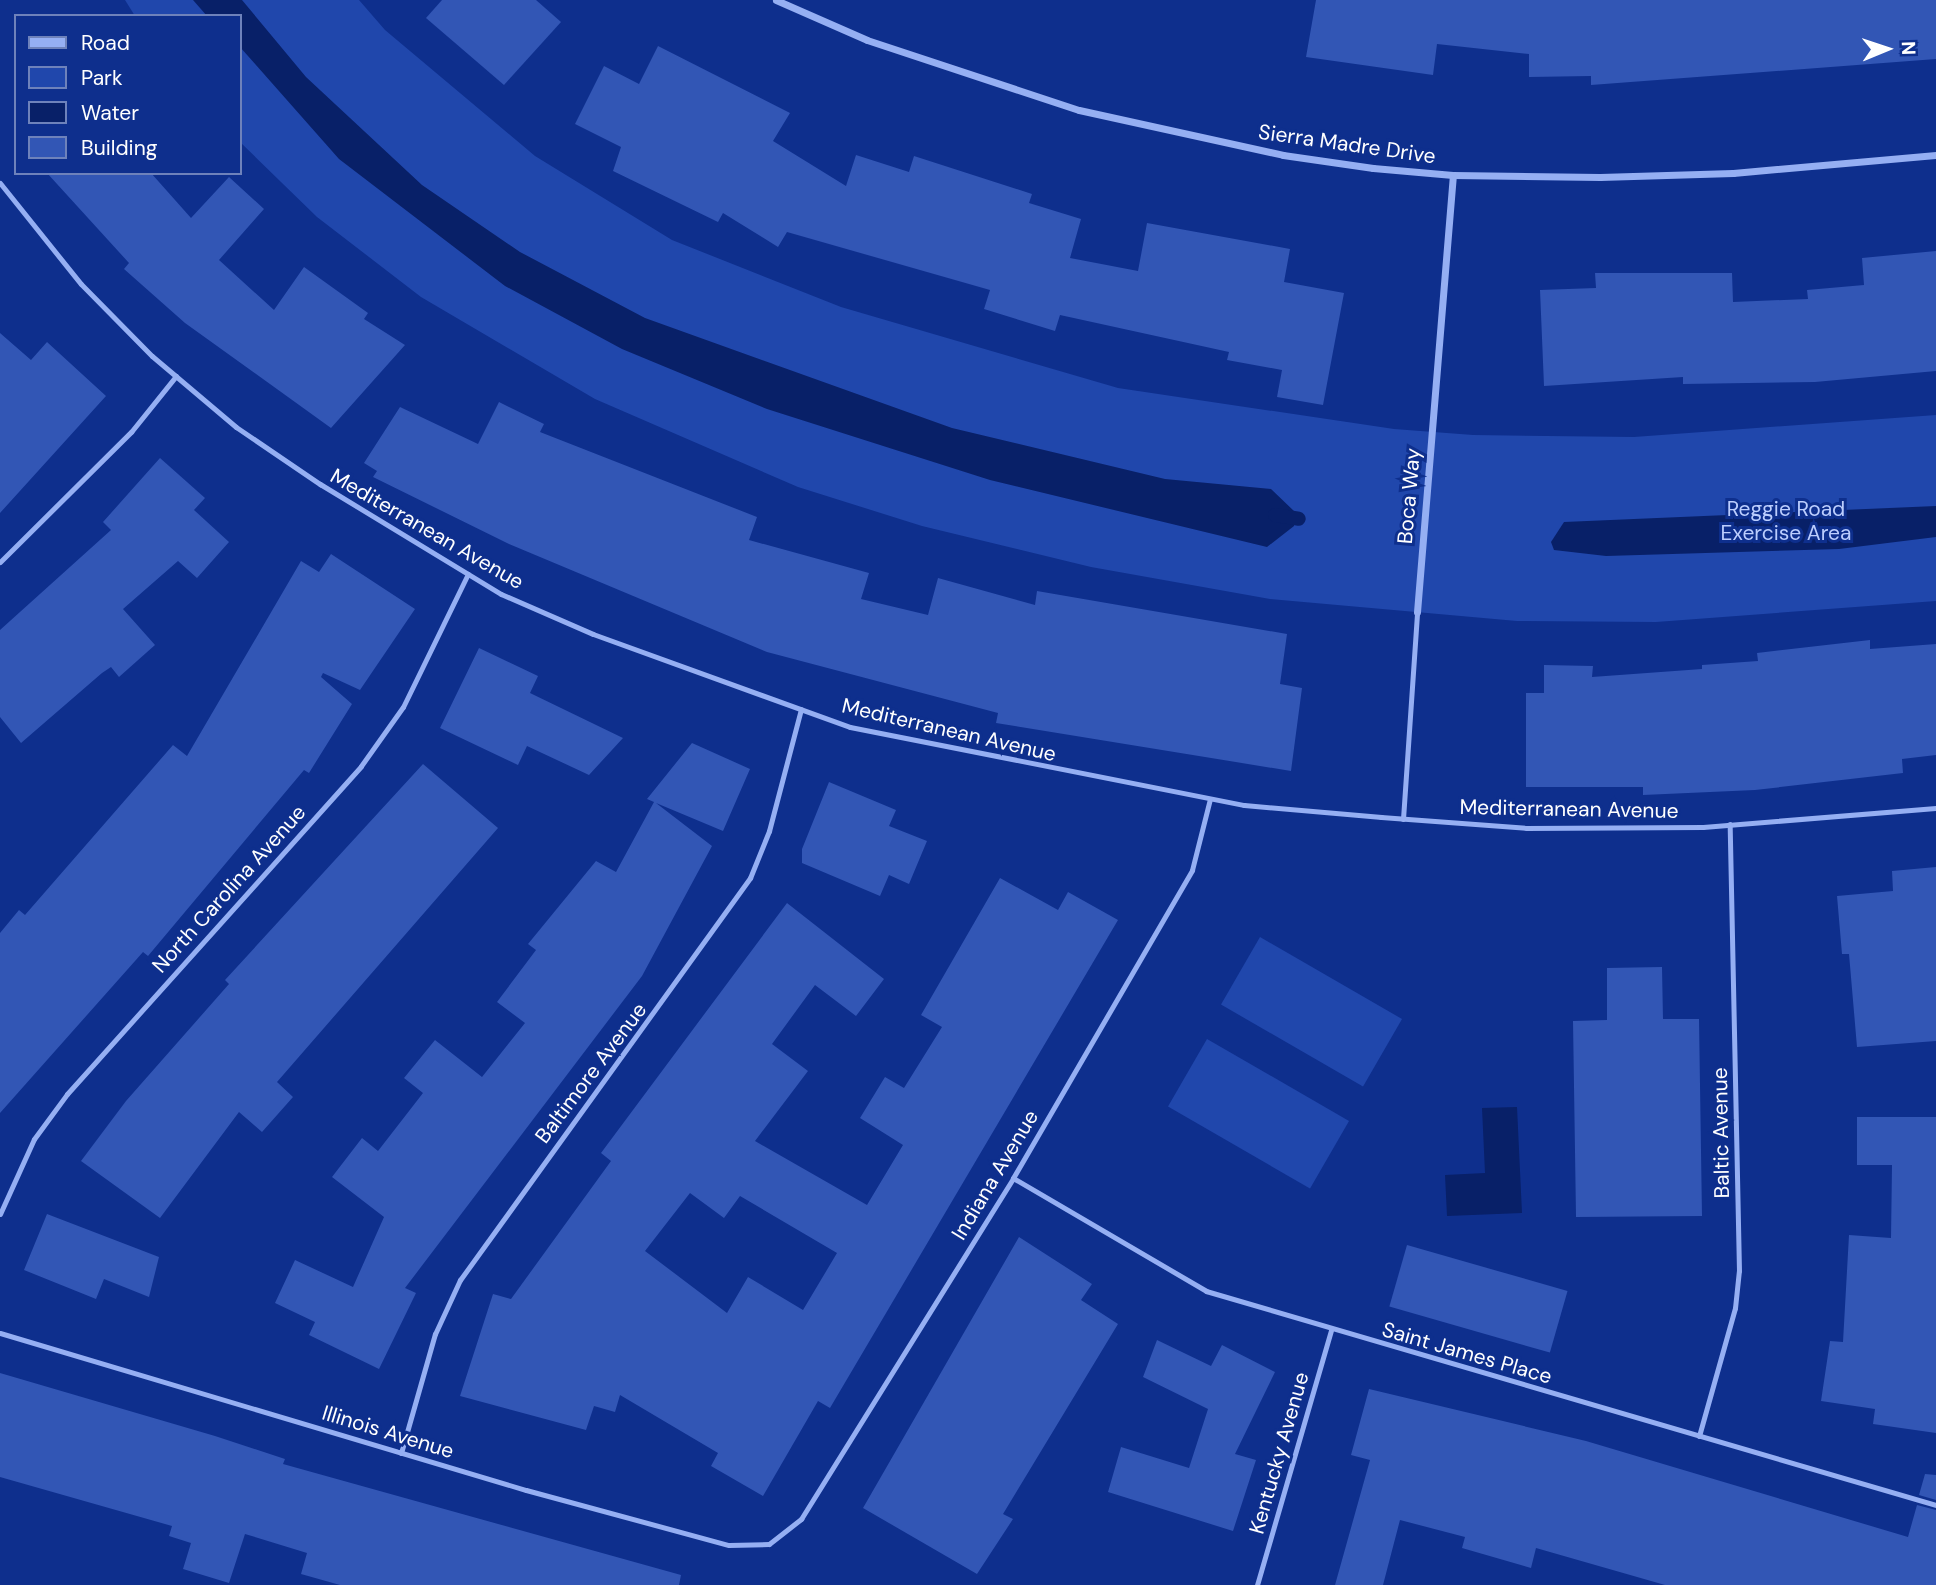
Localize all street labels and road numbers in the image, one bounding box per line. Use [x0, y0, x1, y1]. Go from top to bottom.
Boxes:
street label: Sierra Madre Drive [1257, 119, 1437, 169]
street label: Boca Way [1392, 447, 1426, 545]
street label: Mediterranean Avenue [326, 463, 528, 595]
street label: Mediterranean Avenue [839, 693, 1059, 767]
street label: Mediterranean Avenue [1459, 794, 1679, 824]
street label: North Carolina Avenue [147, 800, 311, 978]
street label: Baltimore Avenue [530, 998, 652, 1148]
street label: Baltic Avenue [1707, 1067, 1735, 1199]
street label: Indiana Avenue [946, 1105, 1044, 1245]
street label: Saint James Place [1379, 1317, 1555, 1389]
street label: Kentucky Avenue [1244, 1369, 1314, 1537]
street label: Illinois Avenue [319, 1400, 457, 1464]

